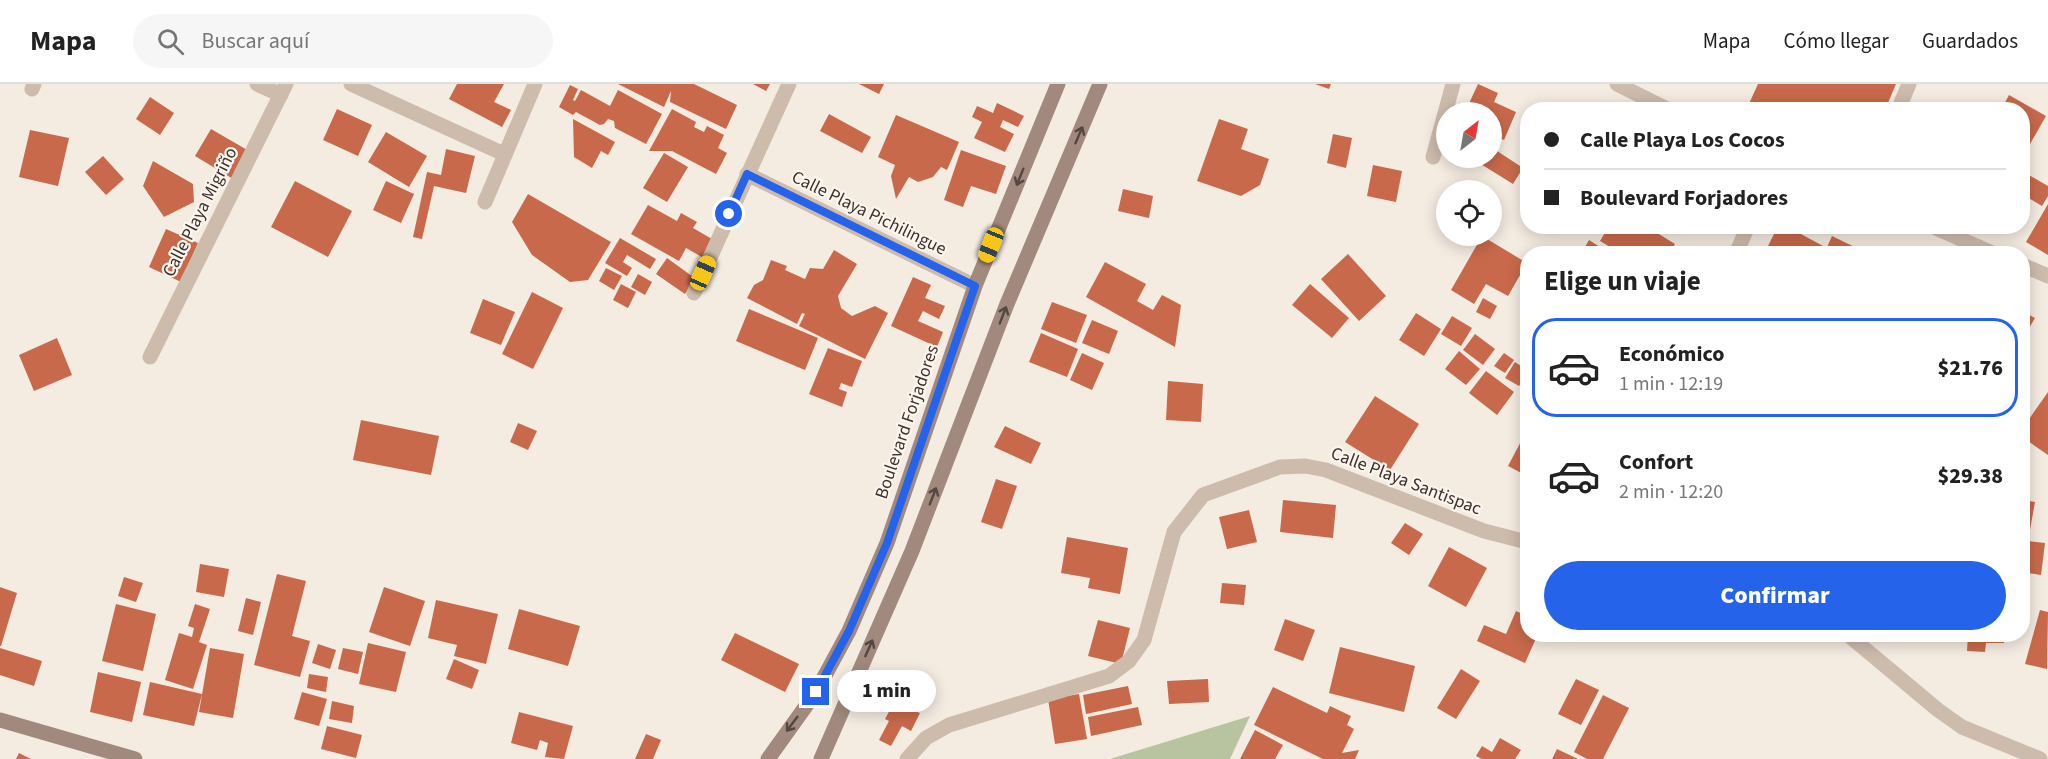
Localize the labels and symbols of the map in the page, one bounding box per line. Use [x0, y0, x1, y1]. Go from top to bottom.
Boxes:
north arrow [1436, 102, 1502, 168]
one-way arrow [1073, 126, 1085, 144]
street label: Calle Playa Migriño [157, 143, 243, 281]
street label: Calle Playa Pichilingue [787, 165, 951, 261]
one-way arrow [1014, 167, 1025, 186]
route start [715, 200, 742, 227]
car [976, 225, 1006, 265]
car [687, 253, 719, 293]
one-way arrow [998, 306, 1009, 324]
street label: Boulevard Forjadores [869, 342, 945, 502]
street label: Calle Playa Santispac [1327, 441, 1485, 521]
one-way arrow [928, 488, 939, 506]
one-way arrow [864, 639, 876, 657]
callout: 1 min [837, 671, 936, 713]
route end [802, 678, 829, 705]
one-way arrow [786, 716, 799, 732]

